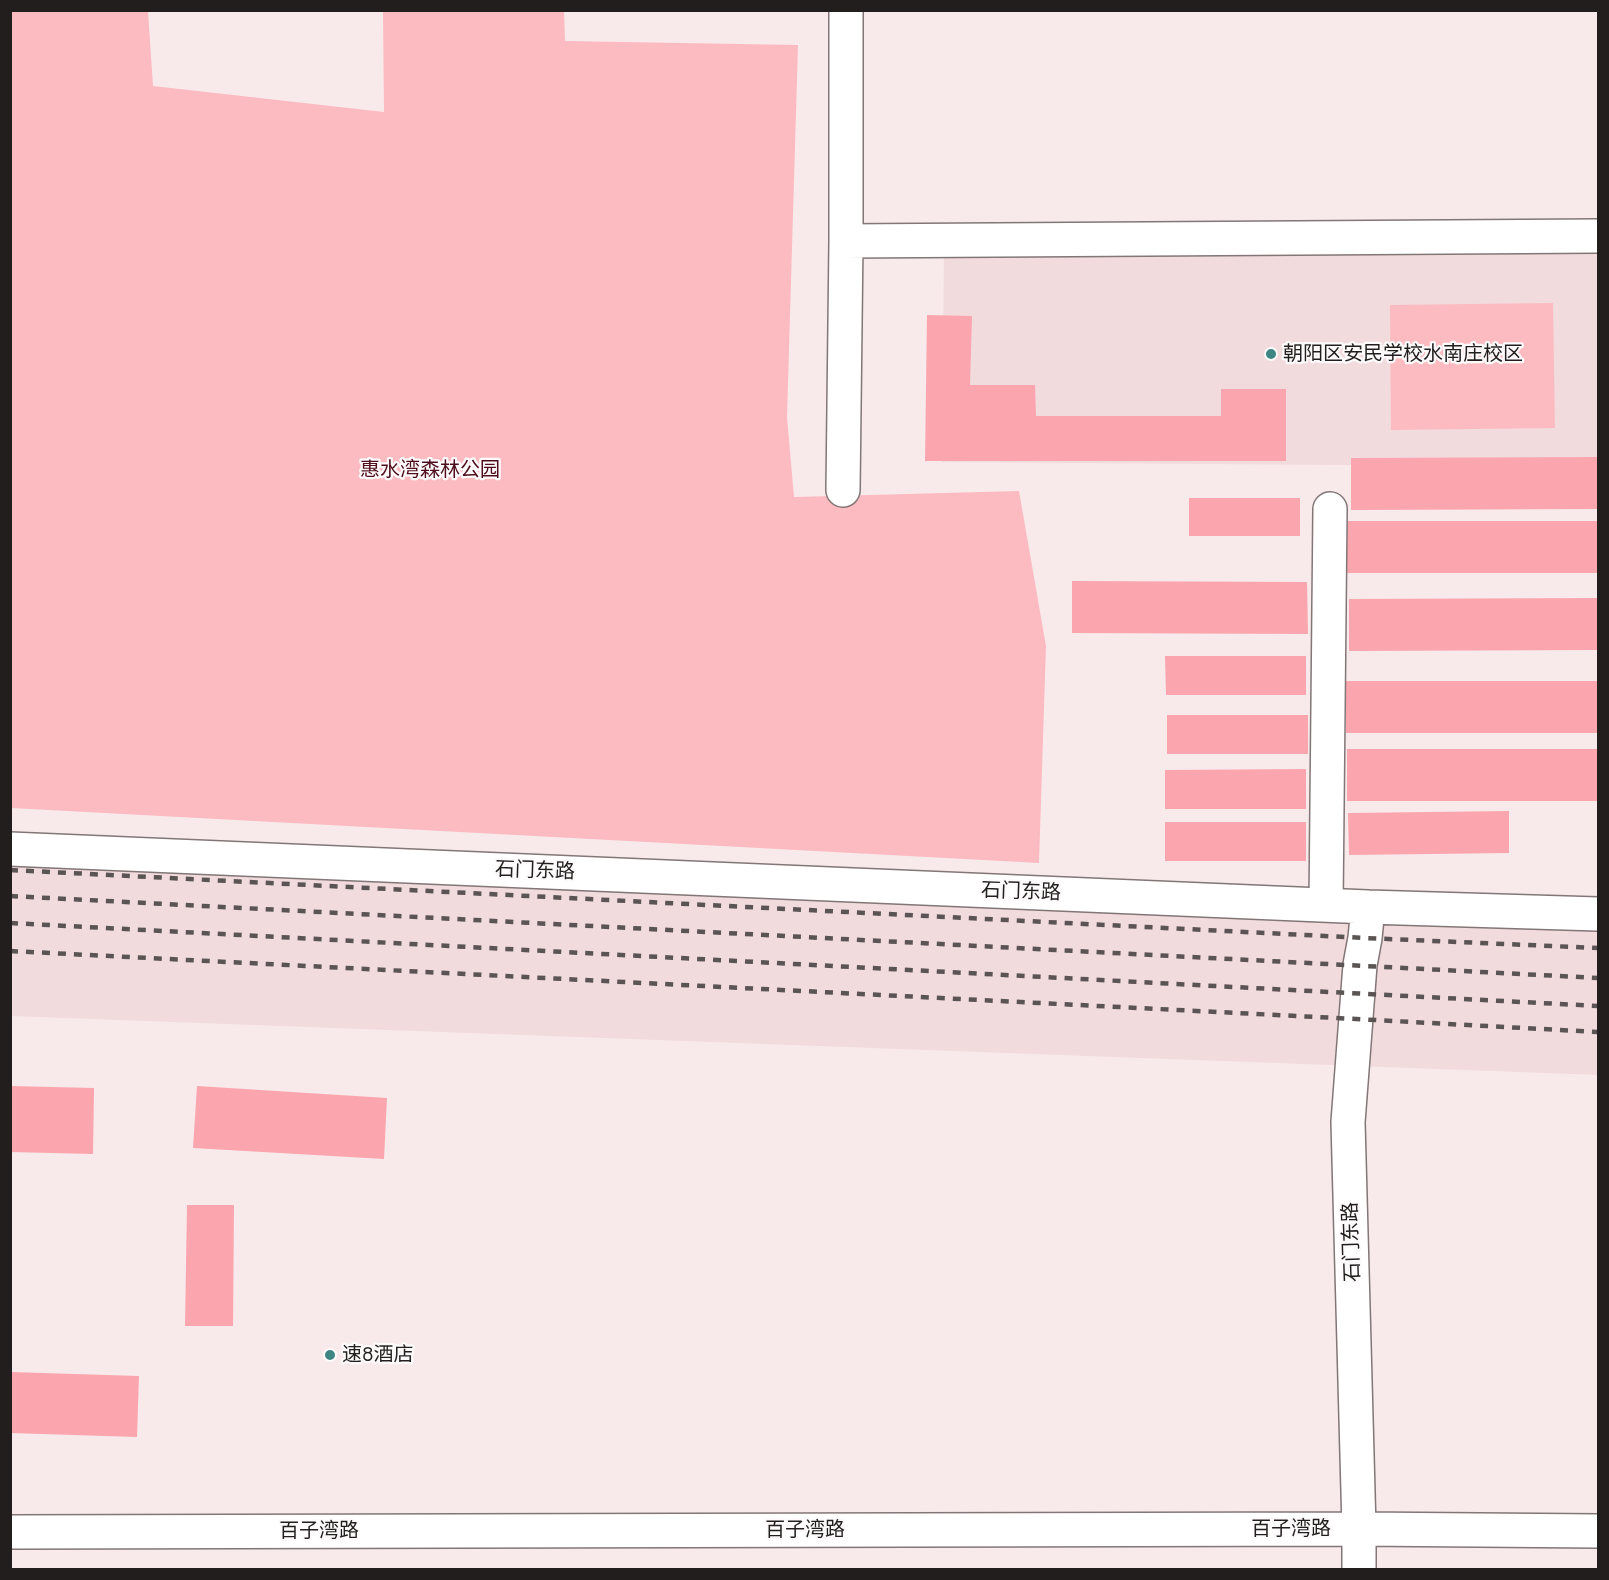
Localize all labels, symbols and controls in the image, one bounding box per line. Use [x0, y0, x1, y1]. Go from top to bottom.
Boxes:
place label: 朝阳区安民学校水南庄校区 [1283, 342, 1523, 366]
marker: 朝阳区安民学校水南庄校区 [1264, 347, 1278, 361]
park label: 惠水湾森林公园 [360, 458, 500, 482]
street label: 石门东路 [495, 858, 575, 884]
street label: 石门东路 [981, 879, 1061, 905]
street label: 石门东路 [1339, 1202, 1365, 1282]
place label: 速8酒店 [342, 1343, 414, 1367]
marker: 速8酒店 [323, 1348, 337, 1362]
street label: 百子湾路 [1251, 1517, 1331, 1541]
street label: 百子湾路 [765, 1518, 845, 1542]
street label: 百子湾路 [279, 1519, 359, 1543]

